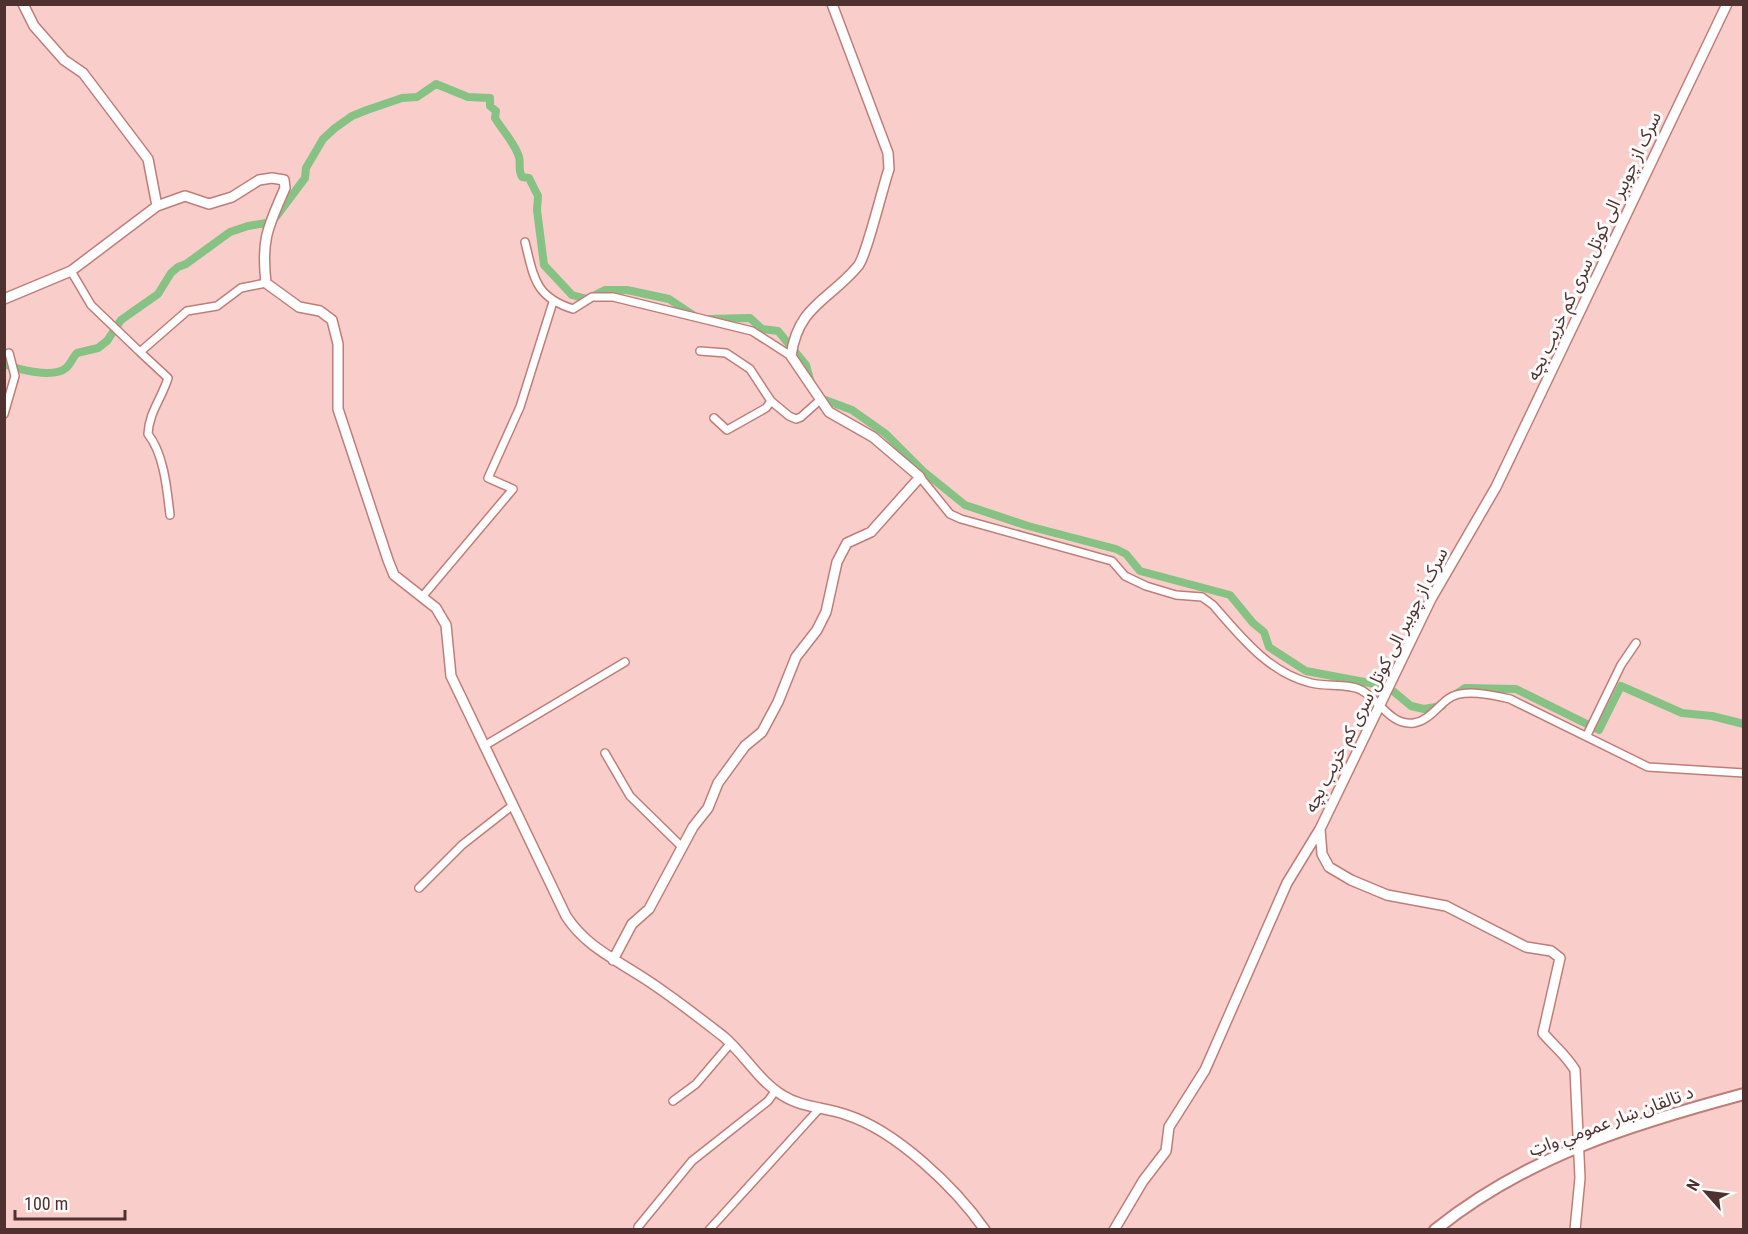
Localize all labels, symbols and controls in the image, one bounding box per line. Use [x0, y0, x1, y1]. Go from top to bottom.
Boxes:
street label: سرک از چوببر الی کوتل سری کم خریب بچه [1522, 108, 1668, 385]
street label: سرک از چوببر الی کوتل سری کم خریب بچه [1299, 544, 1454, 817]
street label: د تالقان ښار عمومي واټ [1526, 1081, 1697, 1163]
north arrow [1676, 1162, 1736, 1222]
text: N [1683, 1176, 1704, 1194]
scale bar [15, 1183, 124, 1221]
text: 100 m [24, 1193, 68, 1214]

